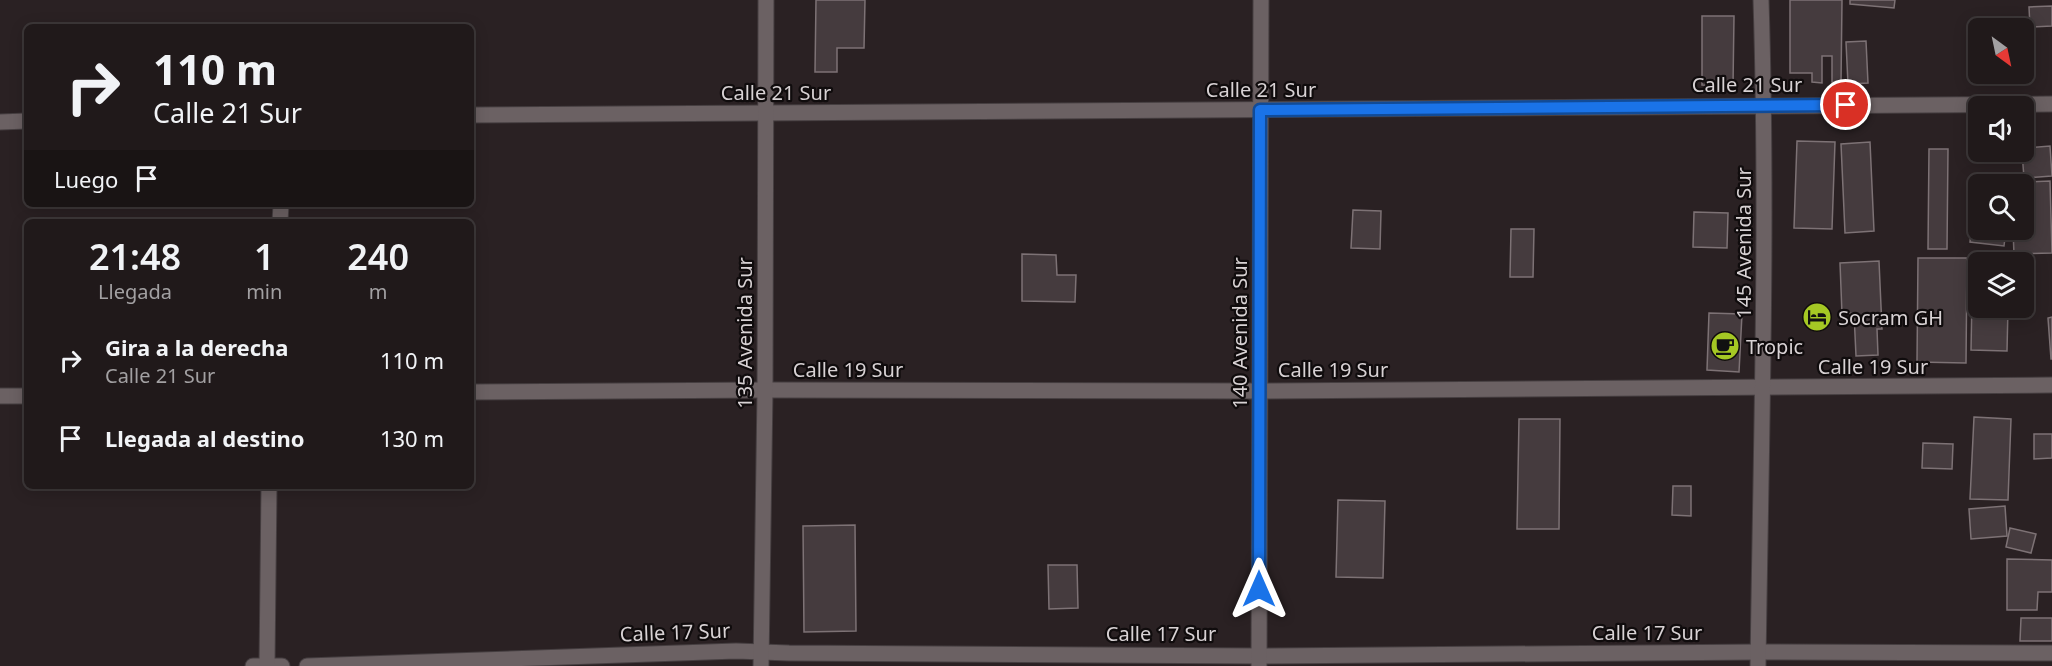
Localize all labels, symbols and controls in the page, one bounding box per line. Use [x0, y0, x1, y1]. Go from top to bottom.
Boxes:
north arrow [1968, 18, 2034, 84]
map controls [1968, 18, 2034, 318]
text: 110 m [153, 40, 277, 97]
icon: right [54, 48, 132, 126]
street label: Calle 21 Sur [1692, 71, 1802, 98]
street label: Calle 21 Sur [1206, 76, 1316, 103]
street label: Calle 21 Sur [721, 79, 831, 106]
pin [1820, 79, 1871, 130]
icon: arrive [1829, 88, 1862, 121]
text: Calle 21 Sur [153, 94, 302, 131]
button: sound [1968, 96, 2034, 162]
icon: arrive [130, 162, 163, 195]
text: Luego [54, 164, 118, 194]
street label: 145 Avenida Sur [1730, 167, 1757, 319]
button: search [1968, 174, 2034, 240]
text: 21:48 [89, 232, 181, 281]
text: 1 [254, 232, 275, 281]
text: 240 [347, 232, 409, 281]
button: layers [1968, 252, 2034, 318]
street label: 135 Avenida Sur [731, 257, 758, 409]
street label: 140 Avenida Sur [1226, 257, 1253, 409]
text: Llegada [98, 278, 172, 305]
text: min [246, 278, 282, 305]
text: m [369, 278, 388, 305]
hotel icon: Socram GH [1801, 301, 1833, 333]
place label: Socram GH [1838, 304, 1943, 331]
cafe icon: Tropic [1709, 330, 1741, 362]
text: Gira a la derecha [105, 332, 289, 362]
place label: Tropic [1746, 333, 1803, 360]
icon: right [54, 344, 87, 377]
text: 110 m [380, 345, 444, 375]
street label: Calle 19 Sur [1818, 353, 1928, 380]
street label: Calle 19 Sur [793, 356, 903, 383]
street label: Calle 19 Sur [1278, 356, 1388, 383]
text: Calle 21 Sur [105, 362, 215, 389]
icon: arrive [54, 422, 87, 455]
text: Llegada al destino [105, 423, 305, 453]
text: 130 m [380, 423, 444, 453]
position arrow [1227, 557, 1291, 621]
street label: Calle 17 Sur [619, 617, 731, 647]
street label: Calle 17 Sur [1592, 619, 1702, 646]
street label: Calle 17 Sur [1106, 620, 1216, 647]

